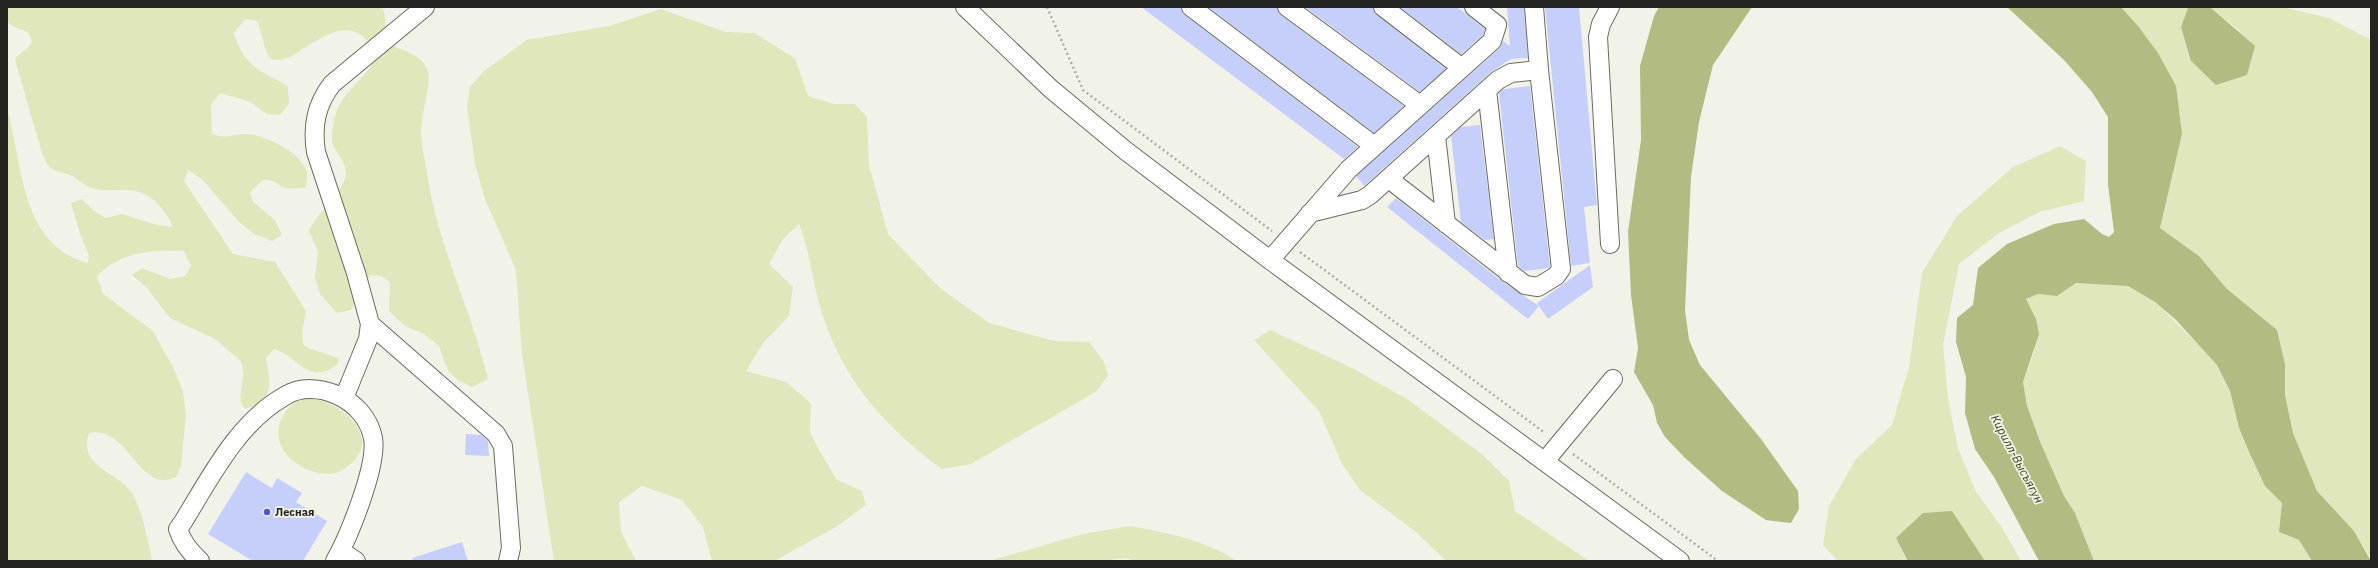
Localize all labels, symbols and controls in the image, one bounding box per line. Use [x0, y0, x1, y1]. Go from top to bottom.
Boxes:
water label: Кирилл-Высъягун [1988, 412, 2047, 506]
place label: Лесная [275, 505, 314, 519]
marker: Лесная [262, 507, 272, 517]

